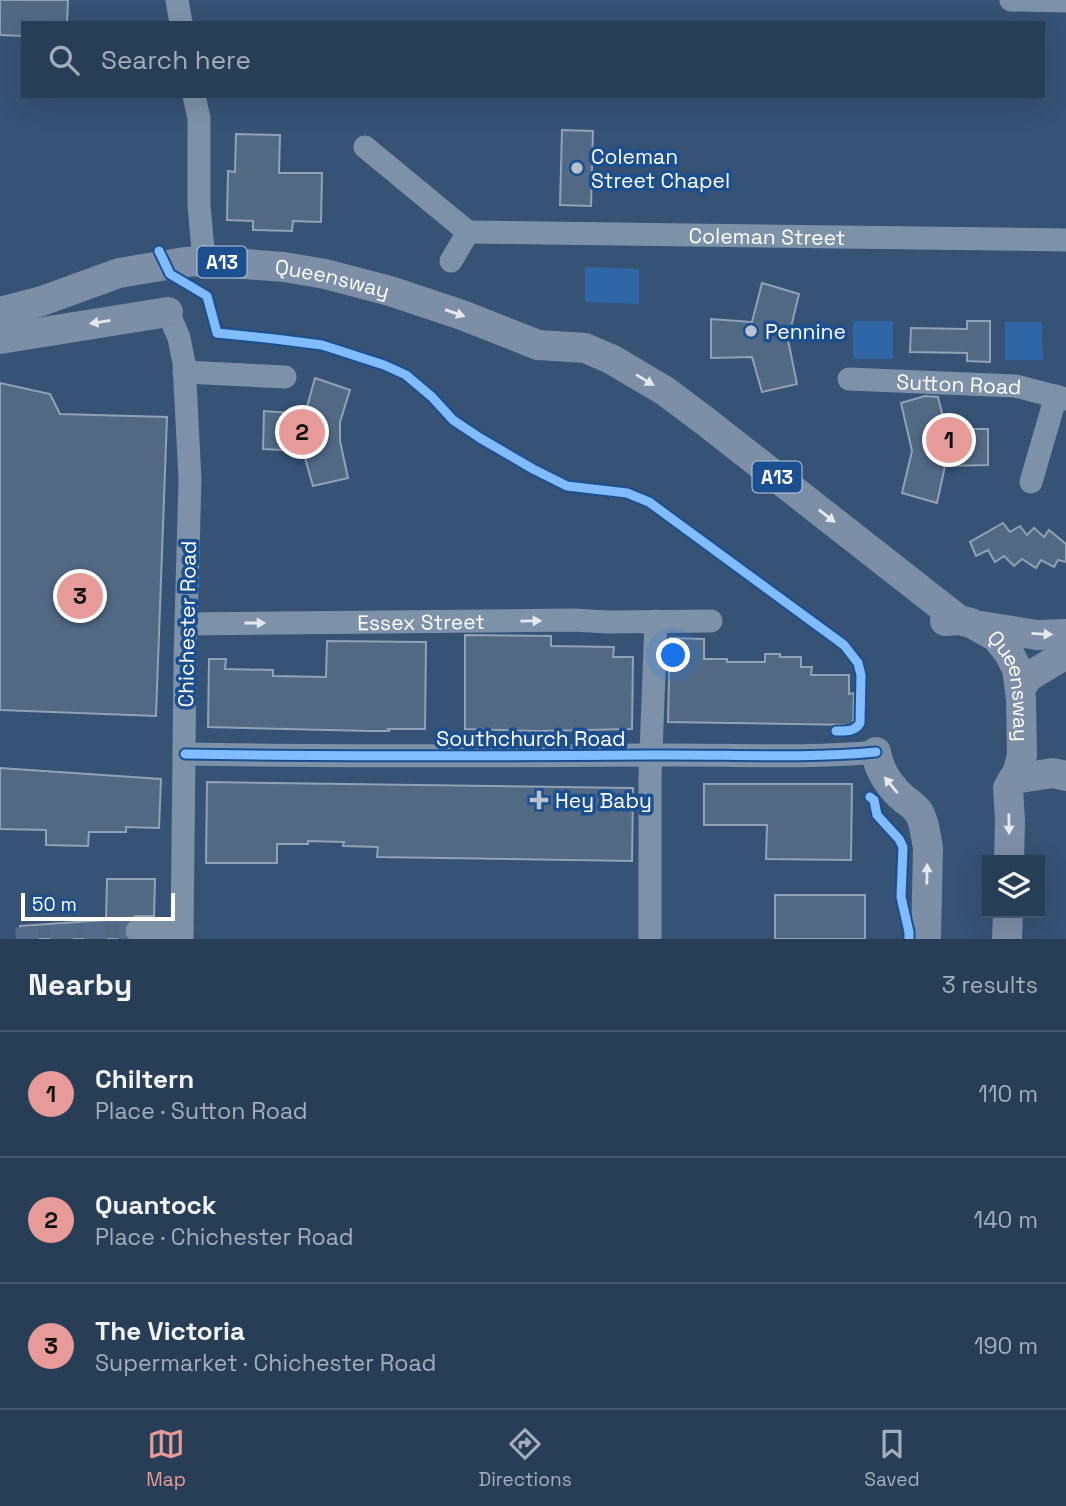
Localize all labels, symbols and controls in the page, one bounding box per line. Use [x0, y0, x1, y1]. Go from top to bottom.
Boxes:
search box [21, 21, 1045, 98]
icon: search [45, 41, 83, 79]
text: Search here [101, 43, 251, 77]
place label: Coleman Street Chapel [591, 143, 730, 194]
marker: Coleman Street Chapel [569, 160, 585, 176]
street label: Coleman Street [688, 221, 845, 251]
road number: A13 [198, 246, 246, 278]
street label: Queensway [274, 253, 393, 304]
one-way arrow [445, 308, 466, 319]
one-way arrow [89, 317, 111, 328]
place label: Pennine [765, 318, 846, 345]
marker: Pennine [743, 323, 759, 339]
street label: Sutton Road [896, 368, 1022, 400]
one-way arrow [636, 373, 655, 386]
pin: 2 [279, 406, 325, 458]
pin: 1 [926, 414, 972, 466]
road number: A13 [752, 462, 802, 492]
one-way arrow [817, 509, 835, 524]
street label: Chichester Road [172, 540, 202, 708]
pin: 3 [57, 570, 103, 622]
street label: Essex Street [357, 607, 485, 636]
one-way arrow [521, 615, 543, 627]
one-way arrow [244, 617, 266, 629]
street label: Queensway [982, 624, 1035, 742]
one-way arrow [1032, 629, 1054, 640]
your location [656, 638, 690, 672]
street label: Southchurch Road [436, 725, 626, 752]
one-way arrow [884, 776, 899, 794]
place label: Hey Baby [555, 787, 652, 814]
marker: Hey Baby [529, 790, 549, 810]
one-way arrow [1004, 814, 1015, 836]
map controls [982, 855, 1045, 918]
button: layers [982, 855, 1045, 918]
one-way arrow [922, 863, 933, 885]
scale bar [21, 890, 175, 922]
text: 50 m [32, 892, 77, 917]
text: Nearby [28, 965, 132, 1004]
text: 3 results [942, 970, 1038, 1000]
text: Chiltern [95, 1062, 194, 1096]
text: 1 [46, 1079, 56, 1109]
text: 110 m [978, 1079, 1038, 1109]
text: Place · Sutton Road [95, 1096, 308, 1126]
text: Quantock [95, 1188, 216, 1222]
text: 2 [44, 1205, 58, 1235]
text: 140 m [974, 1205, 1038, 1235]
text: Place · Chichester Road [95, 1222, 354, 1252]
text: The Victoria [95, 1314, 245, 1348]
text: 3 [44, 1331, 58, 1361]
text: 190 m [974, 1331, 1038, 1361]
text: Supermarket · Chichester Road [95, 1348, 436, 1378]
tab: Map [146, 1425, 186, 1492]
tab: Directions [479, 1425, 572, 1492]
tab: Saved [864, 1425, 920, 1492]

